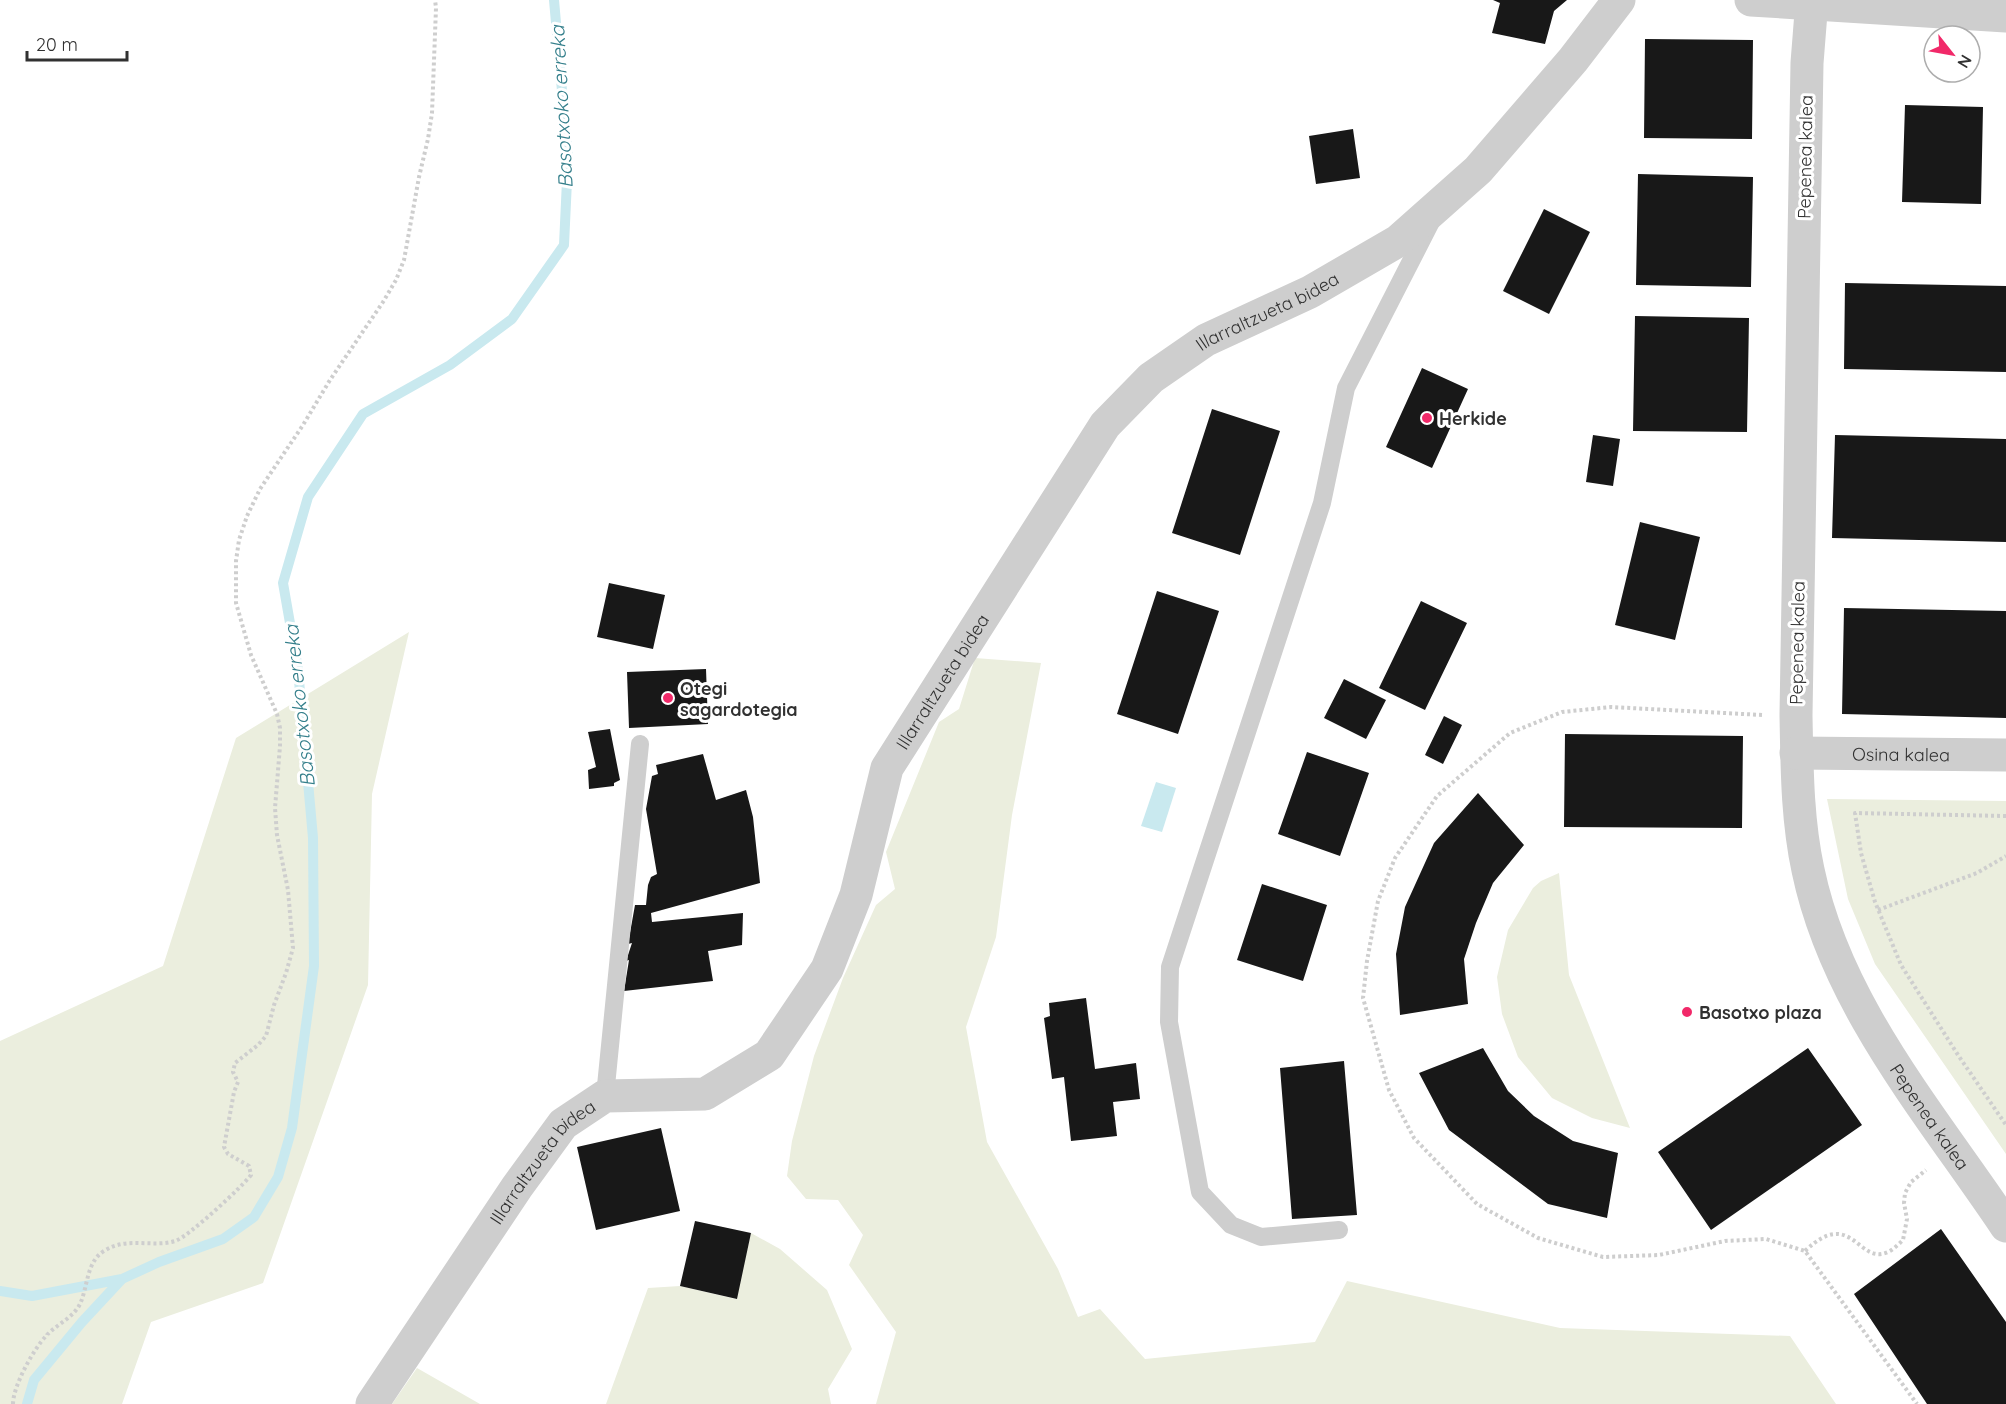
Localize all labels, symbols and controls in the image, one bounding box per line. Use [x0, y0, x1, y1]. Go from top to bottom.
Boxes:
water label: Basotxoko erreka [544, 23, 578, 189]
scale bar [27, 24, 128, 62]
north arrow [1922, 24, 1982, 84]
text: 20 m [36, 33, 78, 56]
text: N [1953, 52, 1976, 72]
street label: Pepenea kalea [1792, 95, 1818, 219]
street label: Illarraltzueta bidea [1191, 266, 1343, 355]
place label: Herkide [1439, 407, 1507, 430]
marker: Herkide [1420, 411, 1434, 425]
street label: Pepenea kalea [1784, 581, 1810, 705]
street label: Illarraltzueta bidea [890, 609, 994, 754]
water label: Basotxoko erreka [278, 622, 320, 788]
place label: Otegi sagardotegia [680, 677, 798, 721]
marker: Otegi sagardotegia [661, 691, 675, 705]
street label: Osina kalea [1852, 742, 1950, 766]
place label: Basotxo plaza [1699, 1001, 1822, 1024]
marker: Basotxo plaza [1680, 1005, 1694, 1019]
street label: Pepenea kalea [1885, 1059, 1975, 1174]
street label: Illarraltzueta bidea [484, 1094, 599, 1228]

